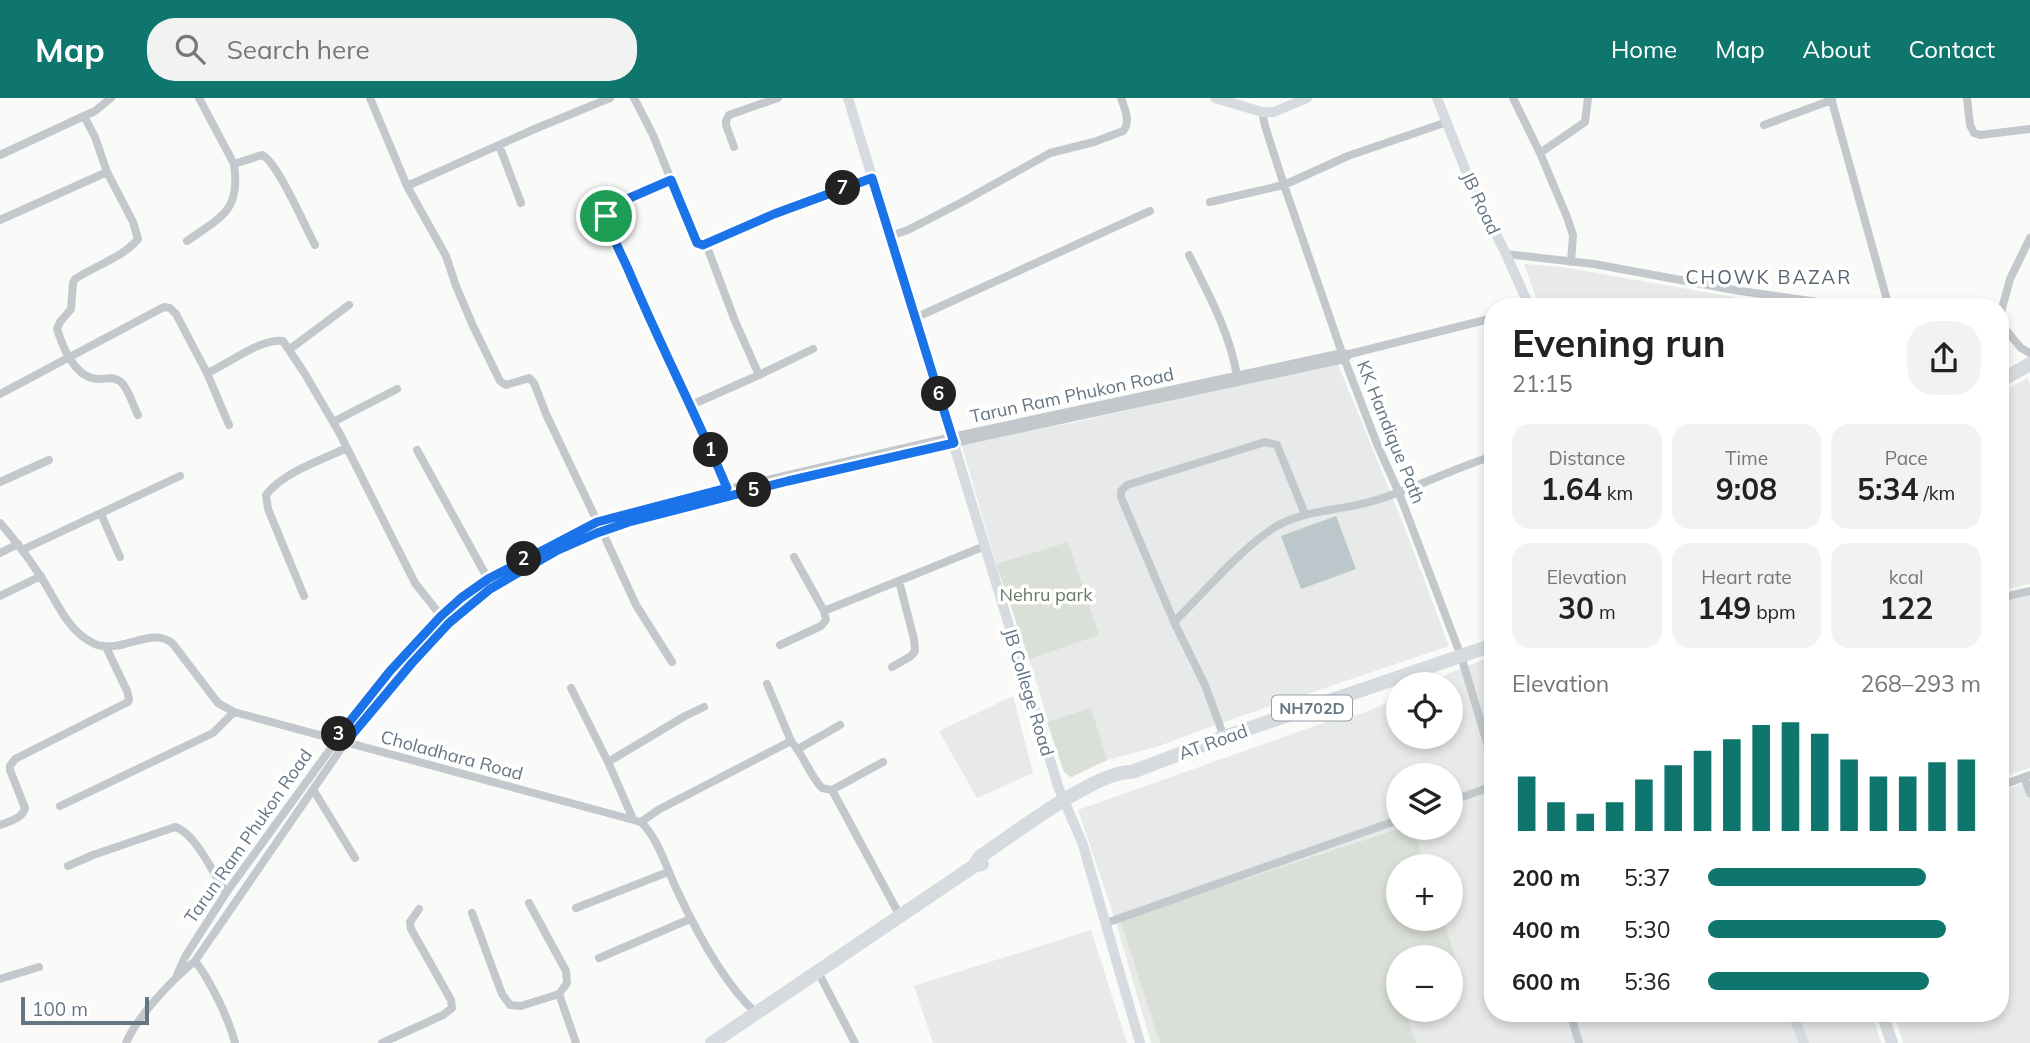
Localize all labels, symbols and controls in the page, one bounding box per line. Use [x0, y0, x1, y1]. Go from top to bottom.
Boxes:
search box [147, 18, 637, 81]
text: Map [35, 29, 105, 70]
icon: search [171, 30, 209, 68]
text: Search here [227, 33, 370, 66]
text: Home [1611, 34, 1677, 64]
text: Map [1715, 34, 1765, 64]
text: About [1803, 34, 1871, 64]
text: Contact [1909, 34, 1995, 64]
street label: JB Road [1456, 168, 1506, 238]
pin: 7 [826, 170, 860, 206]
text: 7 [837, 175, 848, 199]
pin [576, 186, 636, 246]
icon: arrive [587, 197, 625, 235]
district label: CHOWK BAZAR [1686, 265, 1852, 289]
text: Evening run [1512, 319, 1726, 367]
button: share [1907, 321, 1981, 395]
street label: KK Handique Path [1352, 357, 1430, 507]
street label: Tarun Ram Phukon Road [968, 362, 1176, 428]
text: 21:15 [1512, 369, 1572, 398]
pin: 6 [922, 376, 956, 412]
text: 6 [933, 381, 944, 405]
pin: 1 [694, 432, 728, 468]
text: 1 [705, 437, 716, 461]
text: Distance [1548, 446, 1625, 470]
text: Time [1725, 446, 1768, 470]
text: Pace [1885, 446, 1928, 470]
text: 1.64 [1540, 470, 1602, 508]
text: 9:08 [1716, 470, 1777, 508]
text: 5:34 [1857, 470, 1918, 508]
pin: 5 [736, 472, 772, 508]
text: 5 [748, 477, 759, 501]
text: km [1602, 481, 1633, 505]
text: /km [1918, 481, 1955, 505]
pin: 2 [506, 542, 542, 576]
text: 2 [518, 546, 529, 570]
text: Elevation [1547, 565, 1627, 589]
text: Heart rate [1701, 565, 1792, 589]
text: kcal [1889, 565, 1924, 589]
park label: Nehru park [1000, 583, 1093, 606]
text: 30 [1558, 589, 1594, 627]
text: 149 [1697, 589, 1751, 627]
text: 122 [1879, 589, 1933, 627]
text: m [1594, 600, 1616, 624]
text: bpm [1751, 600, 1796, 624]
street label: JB College Road [999, 625, 1059, 759]
text: Elevation [1512, 669, 1609, 698]
text: 268–293 m [1860, 669, 1981, 698]
map controls [1386, 672, 1463, 1022]
button: locate [1386, 672, 1463, 749]
road number: NH702D [1272, 695, 1352, 720]
pin: 3 [322, 716, 356, 752]
street label: AT Road [1175, 719, 1251, 765]
text: 3 [333, 721, 344, 745]
street label: Choladhara Road [378, 725, 526, 785]
street label: Tarun Ram Phukon Road [179, 744, 317, 928]
button: layers [1386, 763, 1463, 840]
button: + [1386, 854, 1463, 931]
text: 200 m [1512, 863, 1580, 892]
text: 5:37 [1624, 863, 1671, 892]
text: 400 m [1512, 915, 1580, 944]
text: 5:30 [1624, 915, 1671, 944]
button: − [1386, 945, 1463, 1022]
text: 600 m [1512, 967, 1580, 996]
text: 5:36 [1624, 967, 1671, 996]
scale bar [21, 994, 149, 1026]
text: 100 m [32, 997, 88, 1021]

